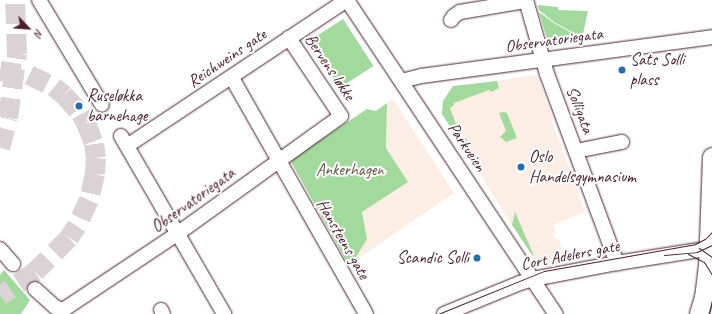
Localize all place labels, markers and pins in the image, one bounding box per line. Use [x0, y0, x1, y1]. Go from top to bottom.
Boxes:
place label: Sats Solli plass [630, 50, 684, 90]
marker: Sats Solli plass [617, 65, 627, 75]
place label: Ruseløkka barnehage [87, 86, 147, 126]
marker: Ruseløkka barnehage [74, 101, 84, 111]
place label: Oslo Handelsgymnasium [529, 147, 636, 187]
marker: Oslo Handelsgymnasium [516, 162, 526, 172]
place label: Scandic Solli [397, 248, 469, 268]
marker: Scandic Solli [472, 253, 482, 263]

